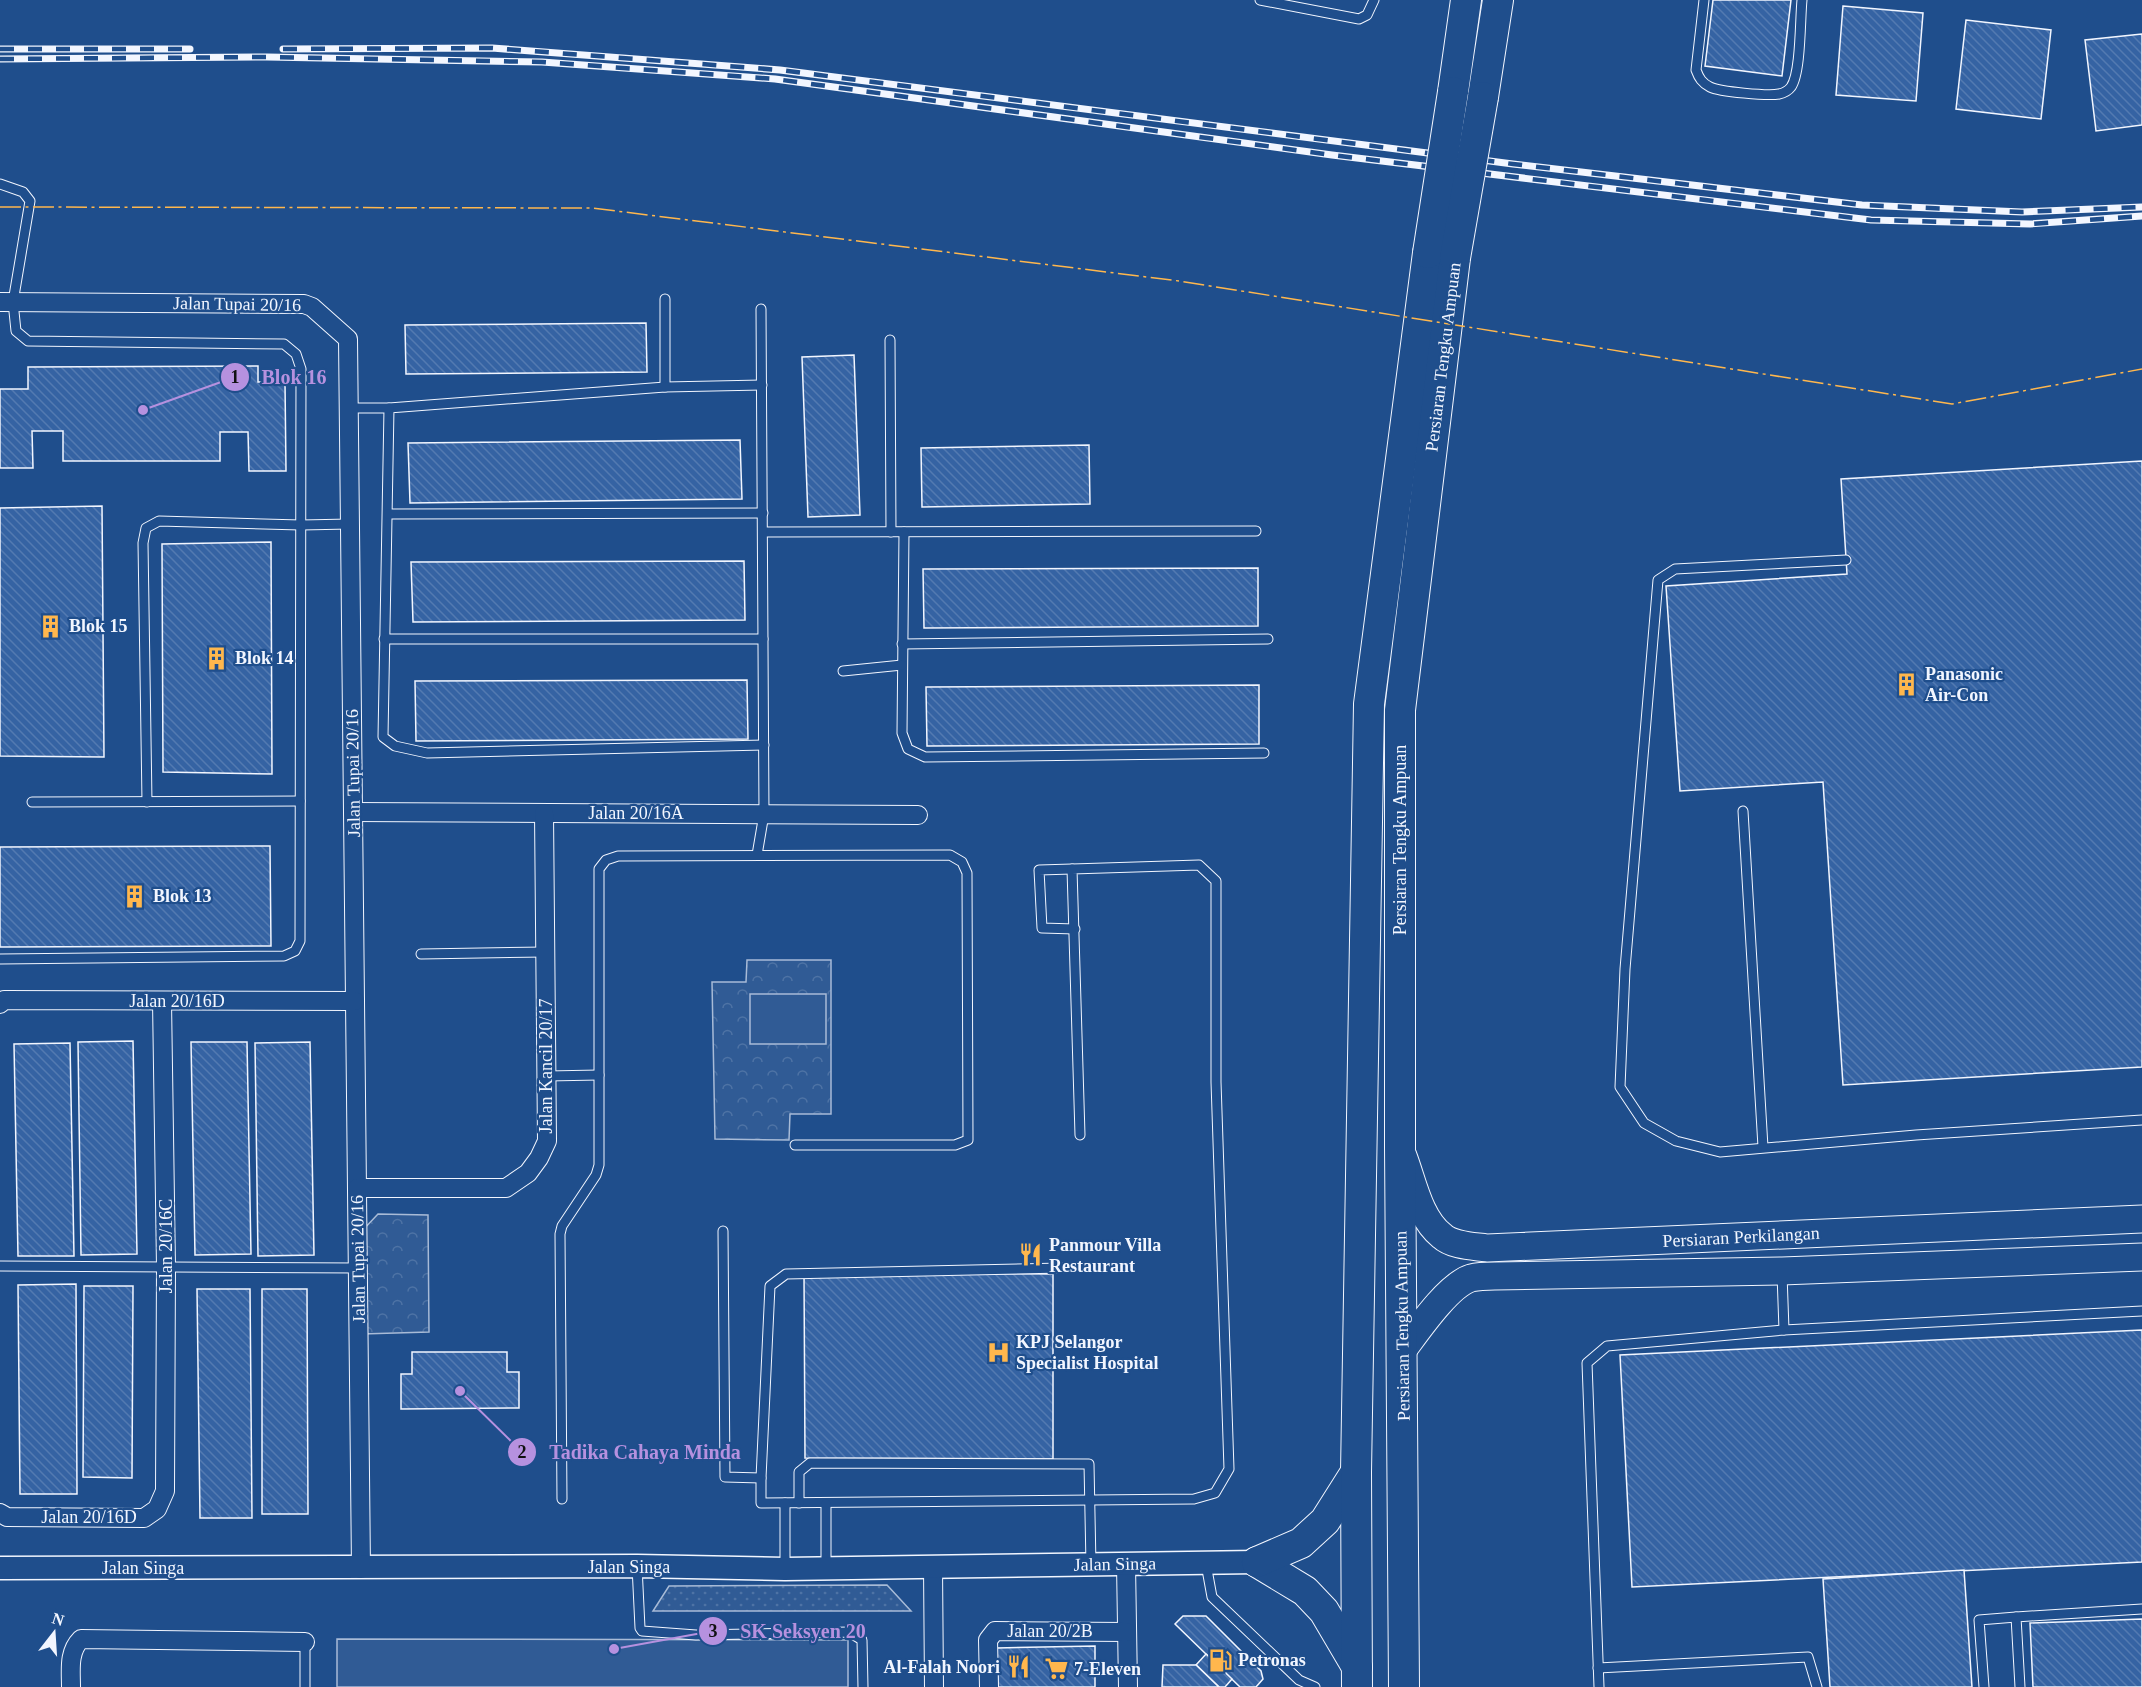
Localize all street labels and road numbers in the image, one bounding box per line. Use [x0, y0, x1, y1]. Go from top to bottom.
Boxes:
street label: Persiaran Tengku Ampuan [1421, 261, 1465, 453]
street label: Jalan Tupai 20/16 [173, 293, 301, 315]
street label: Jalan Tupai 20/16 [342, 709, 364, 837]
street label: Persiaran Tengku Ampuan [1390, 745, 1410, 935]
street label: Jalan 20/16A [588, 803, 684, 823]
street label: Jalan 20/16D [129, 991, 225, 1011]
street label: Jalan Kancil 20/17 [536, 999, 556, 1133]
street label: Jalan Tupai 20/16 [347, 1195, 369, 1323]
street label: Jalan 20/16C [156, 1199, 176, 1293]
street label: Persiaran Perkilangan [1662, 1223, 1820, 1251]
street label: Persiaran Tengku Ampuan [1390, 1231, 1414, 1421]
street label: Jalan 20/16D [41, 1507, 137, 1527]
street label: Jalan Singa [1074, 1553, 1156, 1575]
street label: Jalan Singa [588, 1557, 670, 1577]
street label: Jalan Singa [102, 1558, 184, 1578]
street label: Jalan 20/2B [1007, 1621, 1093, 1641]

